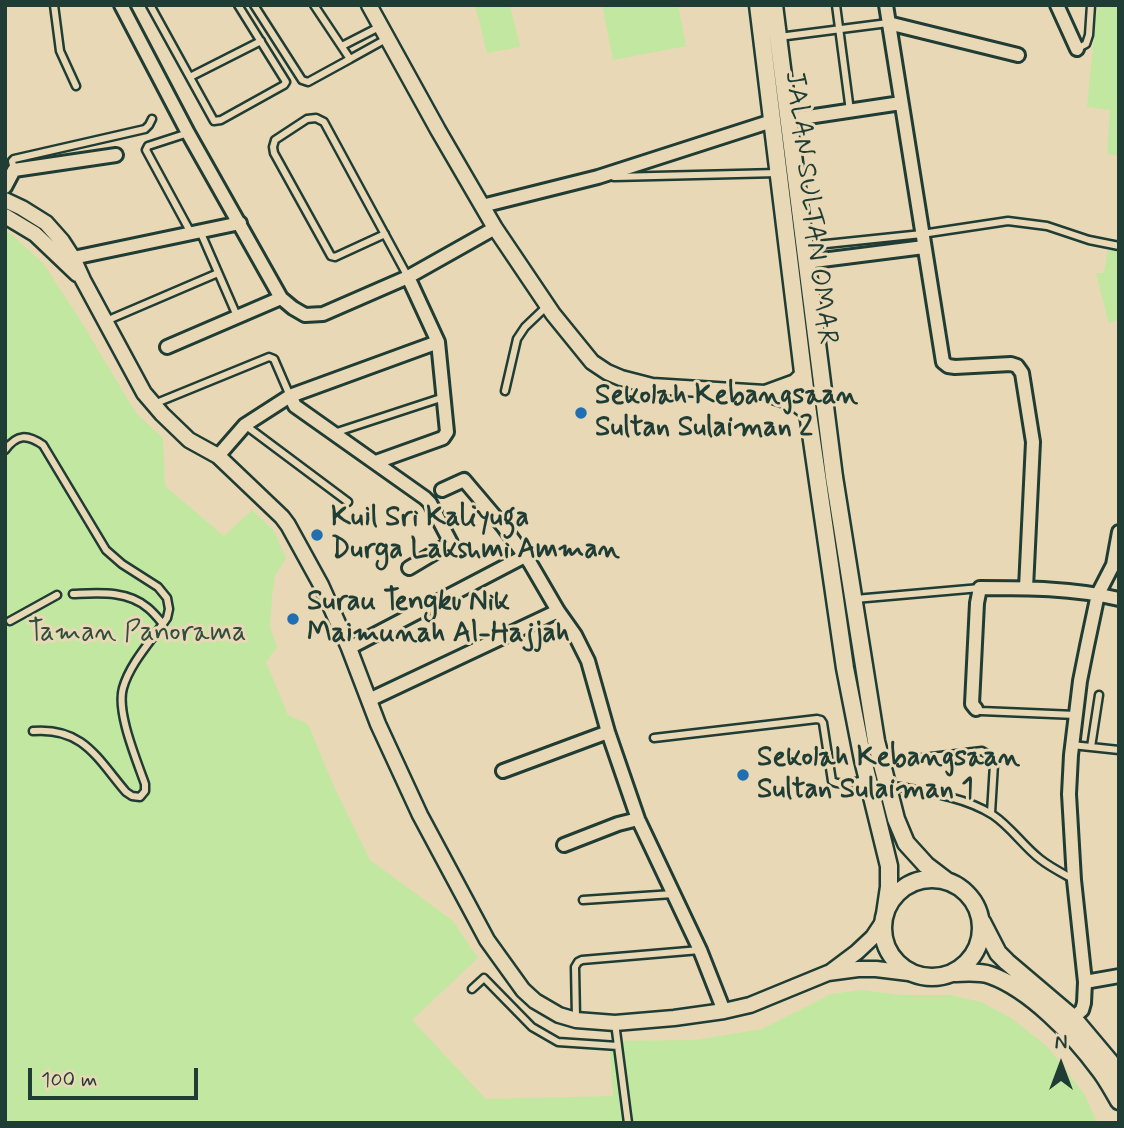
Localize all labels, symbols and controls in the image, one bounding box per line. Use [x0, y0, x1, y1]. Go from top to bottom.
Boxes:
street label: JALAN SULTAN OMAR [776, 69, 842, 347]
place label: Sekolah Kebangsaan Sultan Sulaiman 2 [595, 380, 858, 446]
marker: Sekolah Kebangsaan Sultan Sulaiman 2 [573, 405, 589, 421]
place label: Kuil Sri Kaliyuga Durga Lakshmi Amman [331, 502, 620, 568]
marker: Kuil Sri Kaliyuga Durga Lakshmi Amman [309, 527, 325, 543]
place label: Surau Tengku Nik Maimunah Al-Hajjah [307, 586, 570, 652]
marker: Surau Tengku Nik Maimunah Al-Hajjah [285, 611, 301, 627]
park label: Taman Panorama [28, 617, 246, 651]
place label: Sekolah Kebangsaan Sultan Sulaiman 1 [757, 742, 1020, 808]
marker: Sekolah Kebangsaan Sultan Sulaiman 1 [735, 767, 751, 783]
north arrow [1026, 1030, 1096, 1100]
text: N [1055, 1031, 1067, 1056]
scale bar [32, 1054, 201, 1098]
text: 100 m [41, 1066, 97, 1094]

